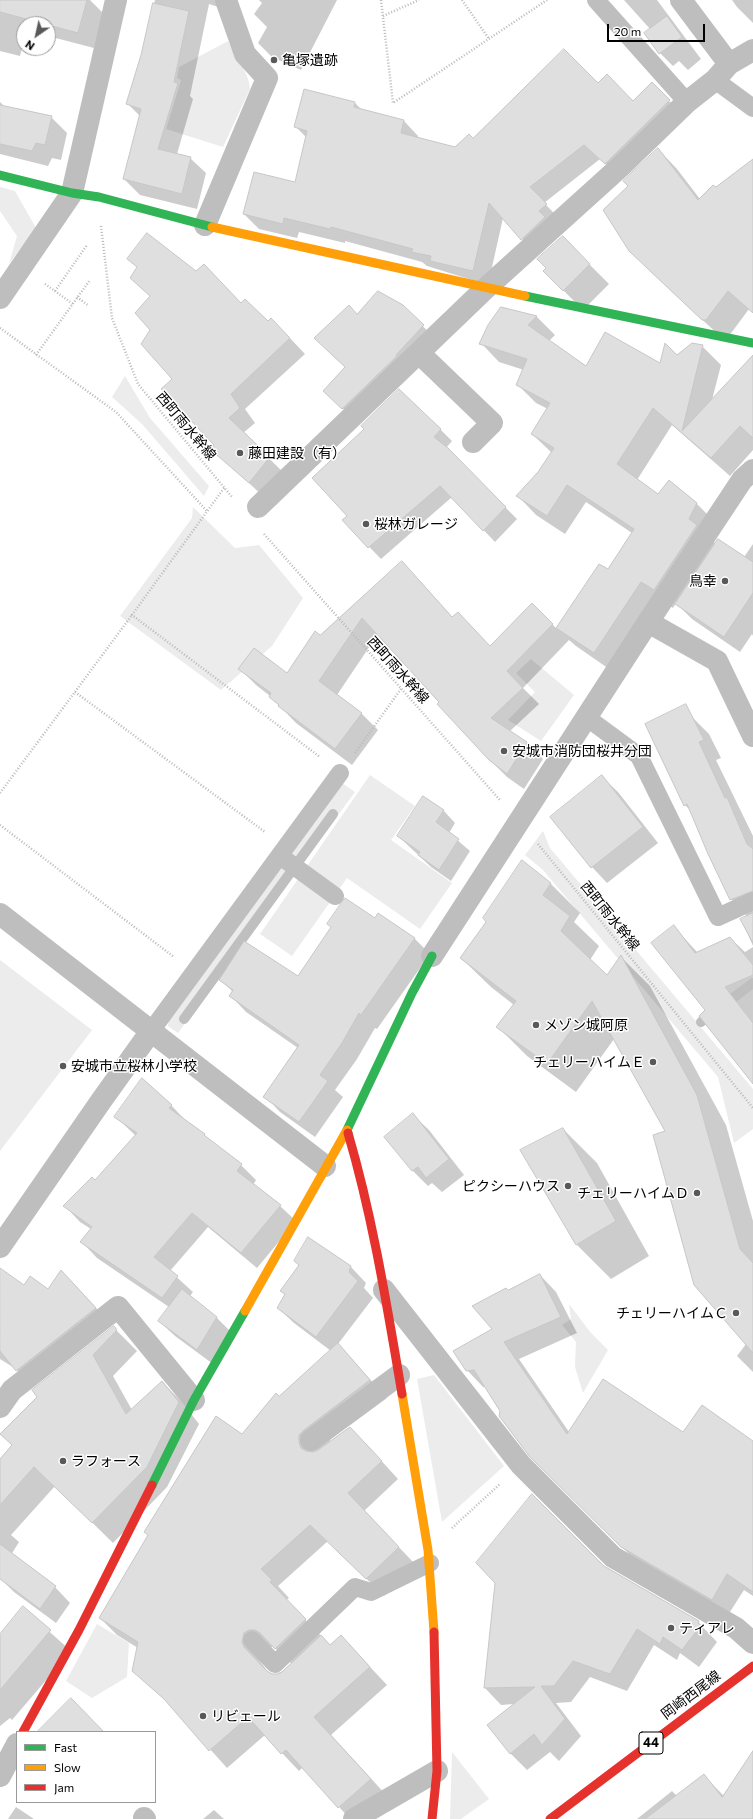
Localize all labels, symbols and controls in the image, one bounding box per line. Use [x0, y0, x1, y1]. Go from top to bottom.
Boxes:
north arrow [16, 16, 56, 56]
scale bar [609, 16, 707, 42]
text: 20 m [614, 24, 641, 38]
text: N [23, 38, 37, 53]
place label: 亀塚遺跡 [282, 52, 338, 68]
marker: 亀塚遺跡 [269, 55, 279, 65]
street label: 西町雨水幹線 [153, 388, 219, 464]
place label: 藤田建設（有） [248, 445, 346, 461]
marker: 藤田建設（有） [235, 448, 245, 458]
place label: 桜林ガレージ [374, 516, 458, 532]
marker: 桜林ガレージ [361, 519, 371, 529]
place label: 鳥幸 [689, 573, 717, 589]
marker: 鳥幸 [720, 576, 730, 586]
street label: 西町雨水幹線 [364, 633, 432, 707]
place label: 安城市消防団桜井分団 [512, 743, 652, 759]
marker: 安城市消防団桜井分団 [499, 746, 509, 756]
street label: 西町雨水幹線 [577, 878, 643, 954]
place label: メゾン城阿原 [544, 1017, 628, 1033]
marker: メゾン城阿原 [531, 1020, 541, 1030]
place label: チェリーハイムＥ [533, 1054, 645, 1070]
marker: チェリーハイムＥ [648, 1057, 658, 1067]
place label: 安城市立桜林小学校 [71, 1058, 197, 1074]
marker: 安城市立桜林小学校 [58, 1061, 68, 1071]
place label: ピクシーハウス [462, 1178, 560, 1194]
marker: ピクシーハウス [563, 1181, 573, 1191]
place label: チェリーハイムＤ [577, 1185, 689, 1201]
marker: チェリーハイムＤ [692, 1188, 702, 1198]
place label: チェリーハイムＣ [616, 1305, 728, 1321]
marker: チェリーハイムＣ [731, 1308, 741, 1318]
place label: ラフォース [71, 1453, 141, 1469]
marker: ラフォース [58, 1456, 68, 1466]
place label: ティアレ [679, 1620, 735, 1636]
marker: ティアレ [666, 1623, 676, 1633]
street label: 岡崎西尾線 [658, 1667, 724, 1723]
place label: リビェール [211, 1708, 281, 1724]
marker: リビェール [198, 1711, 208, 1721]
legend [16, 1731, 156, 1803]
road number: 44 [639, 1732, 663, 1754]
text: Fast [54, 1740, 77, 1754]
text: Slow [54, 1760, 81, 1774]
text: Jam [54, 1780, 74, 1794]

